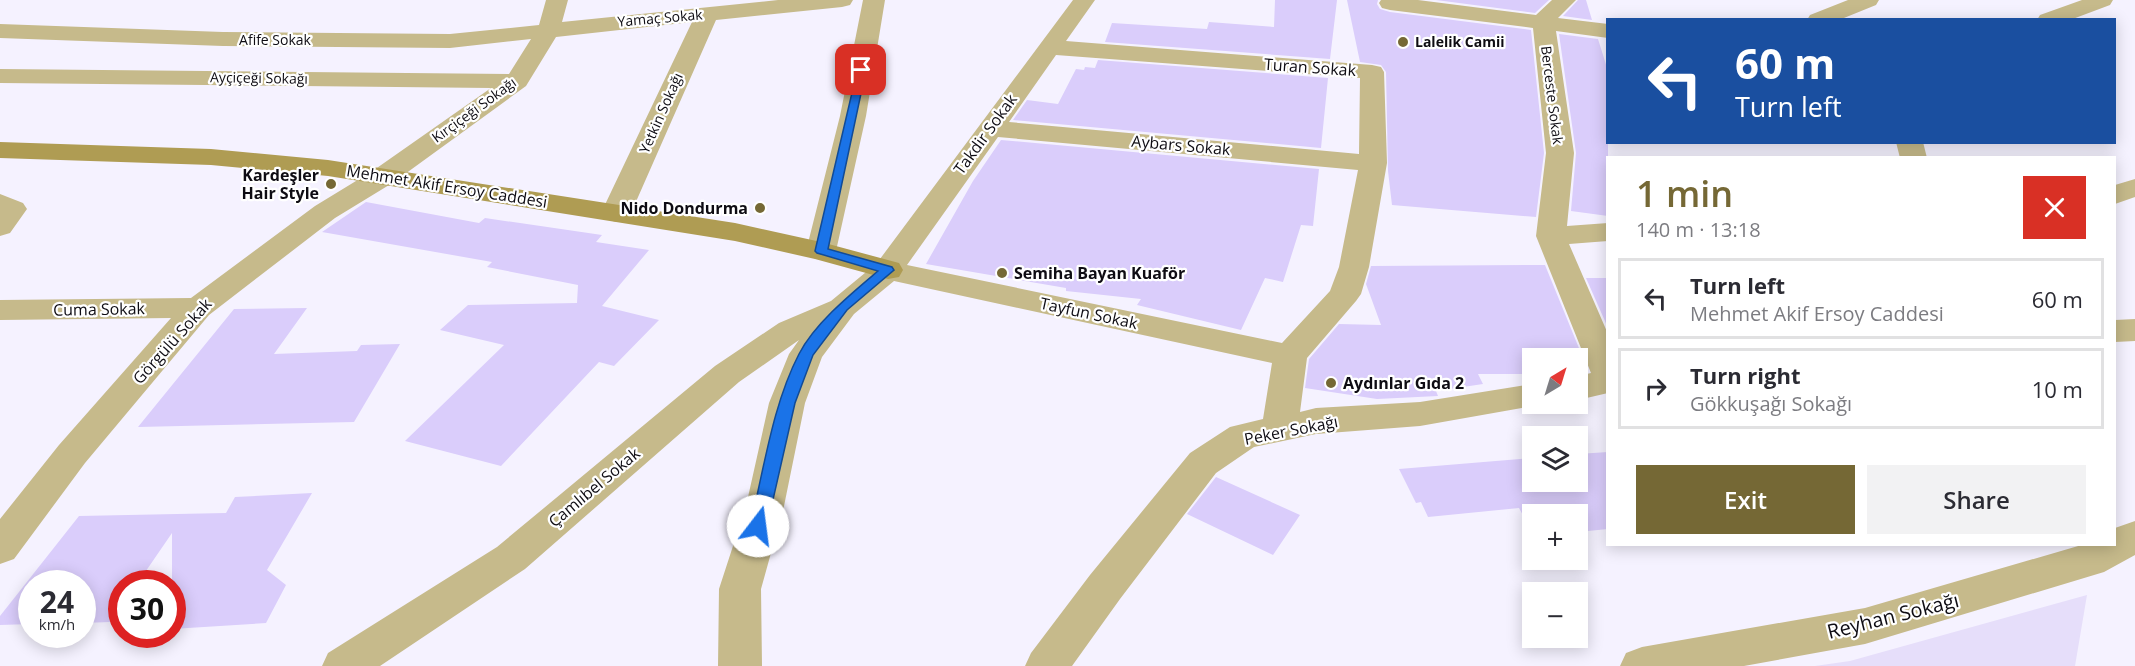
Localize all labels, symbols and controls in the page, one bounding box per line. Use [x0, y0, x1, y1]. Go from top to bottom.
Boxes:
street label: Yamaç Sokak [617, 4, 704, 31]
street label: Afife Sokak [239, 30, 312, 49]
place label: Lalelik Camii [1415, 32, 1504, 51]
text: 60 m [1735, 34, 1835, 91]
marker: Lalelik Camii [1396, 35, 1410, 49]
icon: left [1636, 42, 1714, 120]
pin [835, 44, 886, 95]
street label: Berceste Sokak [1537, 45, 1568, 146]
icon: arrive [844, 53, 877, 86]
street label: Turan Sokak [1263, 53, 1357, 81]
street label: Ayçiçeği Sokağı [210, 67, 308, 88]
street label: Yetkin Sokağı [634, 70, 687, 156]
street label: Kırçiçeği Sokağı [428, 73, 520, 147]
text: Turn left [1735, 88, 1842, 125]
street label: Takdir Sokak [948, 89, 1022, 179]
street label: Aybars Sokak [1131, 130, 1232, 160]
street label: Mehmet Akif Ersoy Caddesi [345, 159, 549, 213]
place label: Kardeşler Hair Style [242, 164, 319, 204]
text: 1 min [1636, 169, 1733, 218]
button: close [2023, 176, 2086, 239]
marker: Kardeşler Hair Style [324, 177, 338, 191]
place label: Nido Dondurma [620, 197, 748, 219]
marker: Nido Dondurma [753, 201, 767, 215]
text: 140 m · 13:18 [1636, 216, 1761, 243]
place label: Semiha Bayan Kuaför [1014, 262, 1185, 284]
marker: Semiha Bayan Kuaför [995, 266, 1009, 280]
text: Turn left [1690, 270, 1785, 300]
icon: left [1639, 282, 1672, 315]
text: 60 m [2032, 284, 2083, 314]
street label: Tayfun Sokak [1038, 292, 1140, 334]
street label: Görgülü Sokak [128, 293, 217, 389]
street label: Cuma Sokak [53, 297, 146, 321]
text: Mehmet Akif Ersoy Caddesi [1690, 300, 1944, 327]
north arrow [1522, 348, 1588, 414]
map controls [1522, 348, 1588, 648]
text: Turn right [1690, 360, 1801, 390]
place label: Aydınlar Gıda 2 [1343, 372, 1464, 394]
icon: right [1639, 372, 1672, 405]
text: 10 m [2032, 374, 2083, 404]
marker: Aydınlar Gıda 2 [1324, 376, 1338, 390]
text: Gökkuşağı Sokağı [1690, 390, 1852, 417]
street label: Peker Sokağı [1242, 410, 1340, 450]
button: layers [1522, 426, 1588, 492]
street label: Çamlıbel Sokak [544, 442, 645, 532]
button: Exit [1636, 465, 1855, 534]
button: Share [1867, 465, 2086, 534]
position arrow [726, 494, 790, 558]
button: + [1522, 504, 1588, 570]
speed limit sign: 30 [108, 570, 186, 648]
text: 24 [40, 581, 74, 622]
button: − [1522, 582, 1588, 648]
street label: Reyhan Sokağı [1824, 586, 1962, 645]
text: km/h [39, 614, 75, 634]

